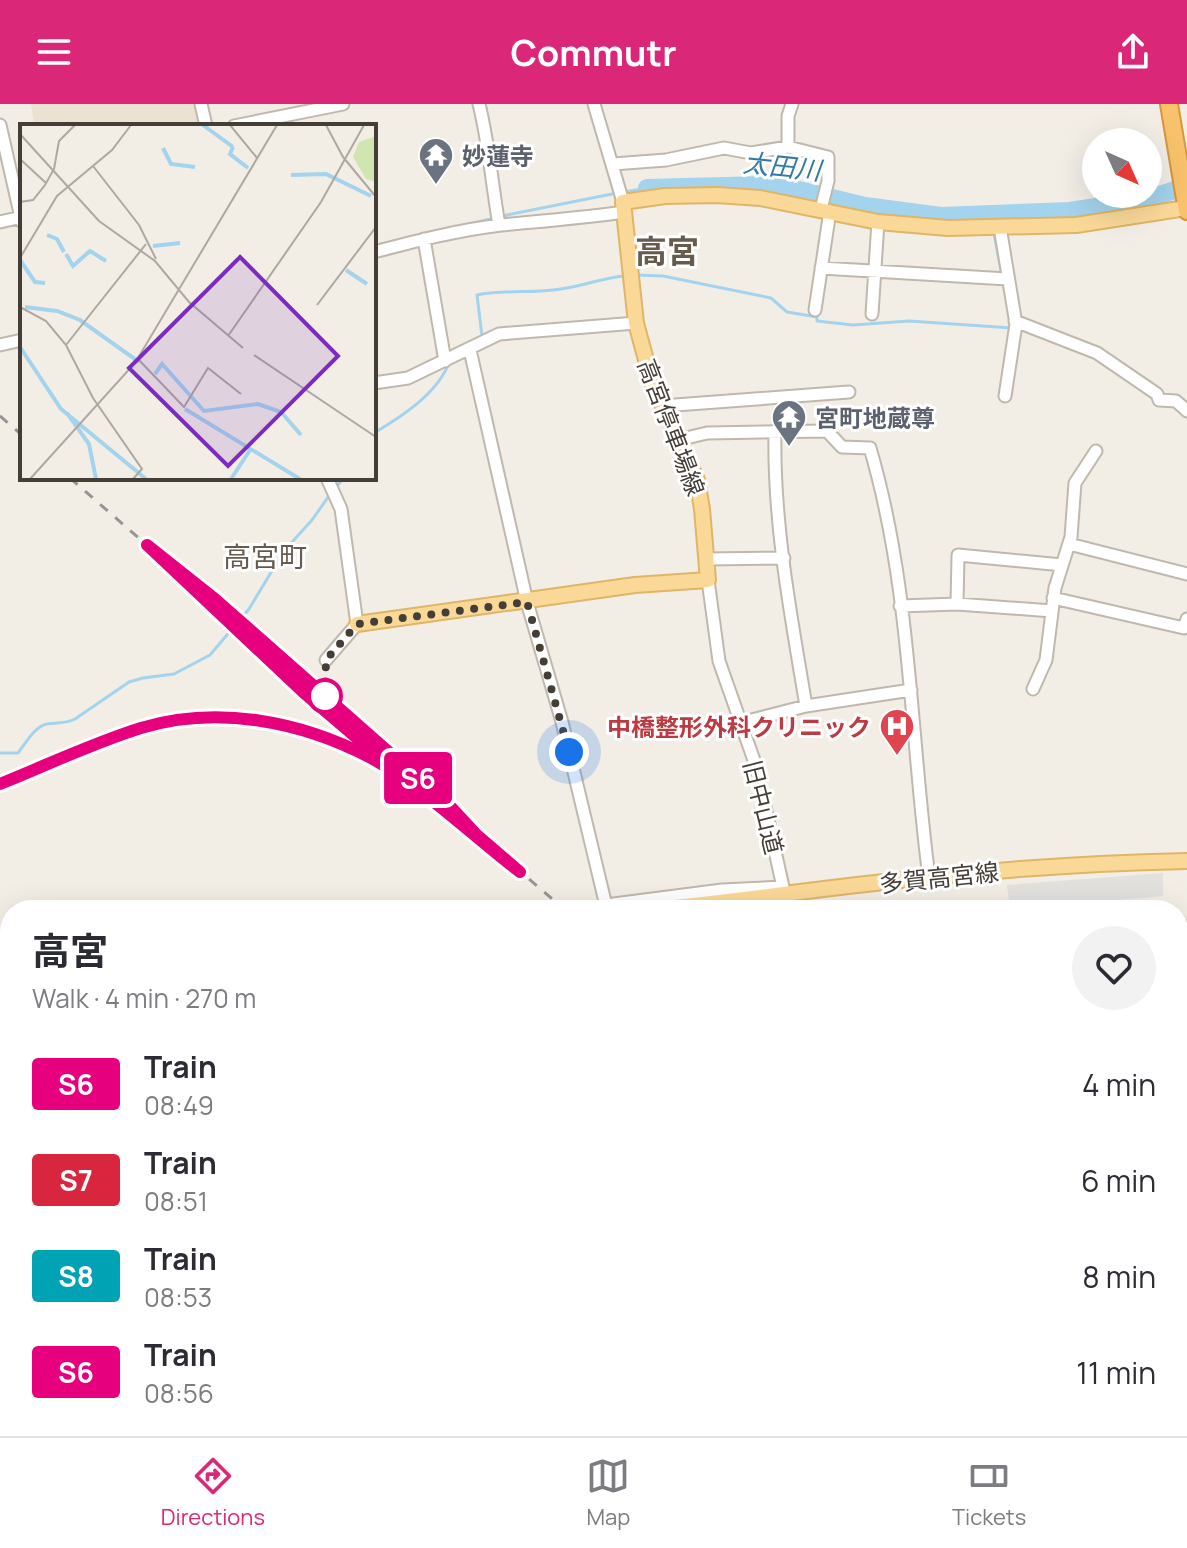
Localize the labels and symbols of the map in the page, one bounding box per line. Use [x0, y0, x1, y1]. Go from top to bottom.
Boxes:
inset map [20, 124, 376, 480]
north arrow [1082, 128, 1162, 208]
temple icon: 妙蓮寺 [417, 136, 455, 186]
place label: 妙蓮寺 [462, 139, 534, 172]
water label: 太田川 [741, 144, 826, 188]
district label: 高宮 [635, 229, 699, 273]
street label: 高宮停車場線 [631, 354, 713, 500]
temple icon: 宮町地蔵尊 [770, 398, 808, 448]
place label: 宮町地蔵尊 [815, 401, 935, 434]
district label: 高宮町 [223, 537, 307, 575]
unlabelled marker [308, 679, 342, 713]
hospital icon: 中橋整形外科クリニック [878, 707, 916, 757]
place label: 中橋整形外科クリニック [607, 710, 871, 743]
your location [549, 732, 589, 772]
line badge: S6 [382, 752, 454, 804]
street label: 旧中山道 [736, 756, 792, 858]
street label: 多賀高宮線 [878, 854, 1000, 900]

